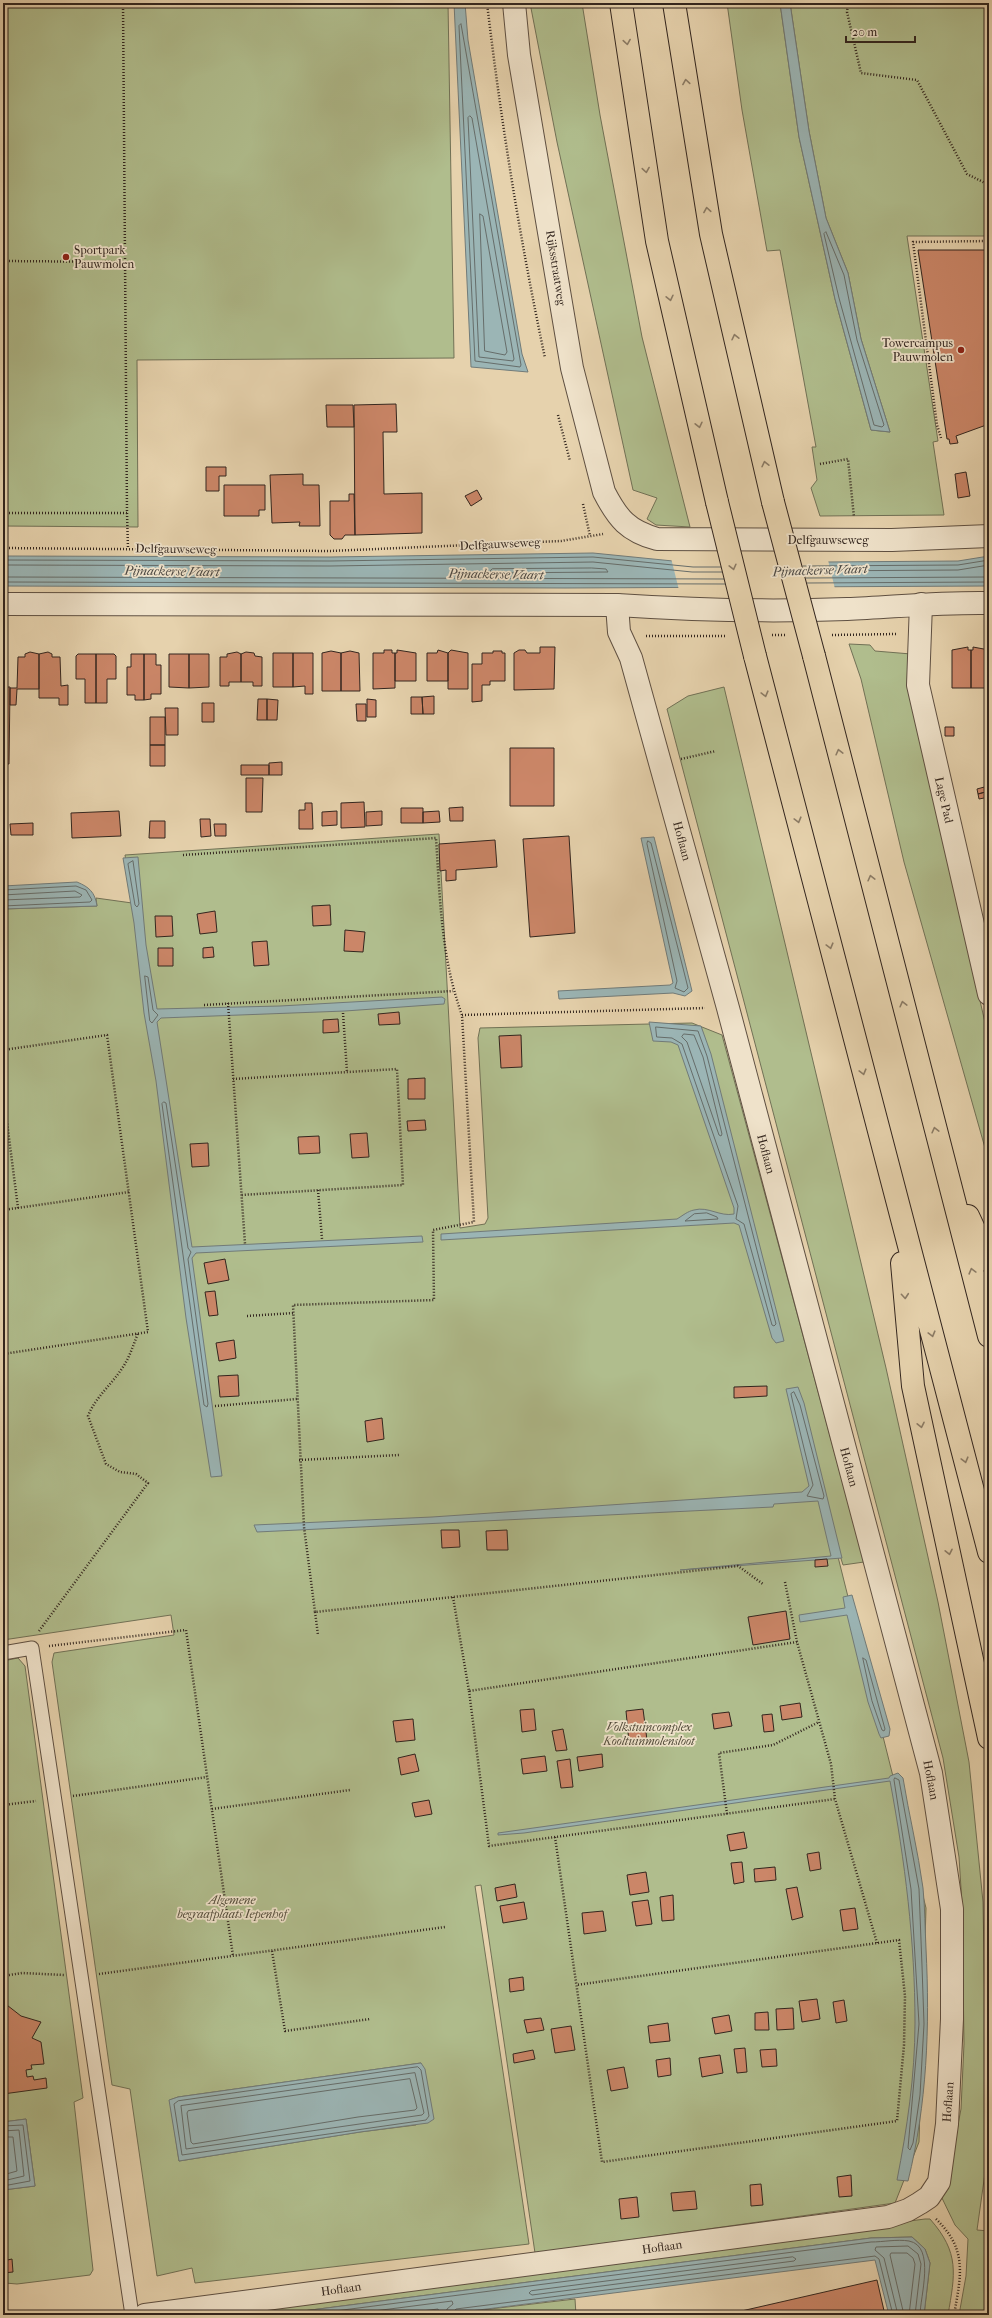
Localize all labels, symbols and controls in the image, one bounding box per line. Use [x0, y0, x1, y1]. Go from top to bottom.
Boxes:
scale bar [846, 18, 915, 44]
text: 20 m [852, 25, 877, 39]
one-way arrow [622, 39, 630, 45]
one-way arrow [682, 79, 691, 85]
one-way arrow [641, 167, 650, 173]
one-way arrow [703, 207, 712, 213]
street label: Rijksstraatweg [543, 229, 569, 307]
place label: Sportpark Pauwmolen [74, 243, 134, 271]
marker: Sportpark Pauwmolen [61, 252, 71, 262]
one-way arrow [665, 295, 673, 301]
one-way arrow [731, 334, 739, 340]
place label: Towercampus Pauwmolen [882, 336, 954, 364]
marker: Towercampus Pauwmolen [956, 345, 966, 355]
one-way arrow [694, 421, 702, 428]
one-way arrow [761, 460, 769, 467]
street label: Delfgauwseweg [787, 533, 869, 547]
street label: Delfgauwseweg [459, 535, 541, 553]
street label: Delfgauwseweg [135, 541, 217, 557]
water label: Pijnackerse Vaart [771, 561, 869, 579]
water label: Pijnackerse Vaart [123, 563, 221, 579]
one-way arrow [728, 564, 736, 570]
water label: Pijnackerse Vaart [447, 566, 545, 582]
one-way arrow [760, 690, 769, 697]
one-way arrow [835, 749, 843, 755]
street label: Lage Pad [932, 776, 956, 825]
one-way arrow [793, 817, 801, 823]
street label: Hoflaan [670, 820, 694, 862]
one-way arrow [867, 875, 876, 882]
one-way arrow [826, 943, 834, 949]
one-way arrow [899, 1001, 908, 1008]
one-way arrow [858, 1068, 867, 1075]
one-way arrow [932, 1127, 940, 1133]
street label: Hoflaan [754, 1133, 778, 1175]
one-way arrow [968, 1268, 977, 1275]
one-way arrow [900, 1293, 909, 1299]
one-way arrow [927, 1331, 936, 1338]
one-way arrow [917, 1422, 925, 1428]
street label: Hoflaan [837, 1446, 861, 1488]
one-way arrow [960, 1456, 969, 1463]
one-way arrow [944, 1549, 952, 1555]
park label: Volkstuincomplex Kooltuinmolensloot [602, 1720, 696, 1748]
street label: Hoflaan [920, 1759, 942, 1801]
park label: Algemene begraafplaats Iepenhof [177, 1893, 289, 1921]
street label: Hoflaan [940, 2081, 956, 2123]
street label: Hoflaan [641, 2237, 683, 2257]
street label: Hoflaan [320, 2279, 362, 2299]

